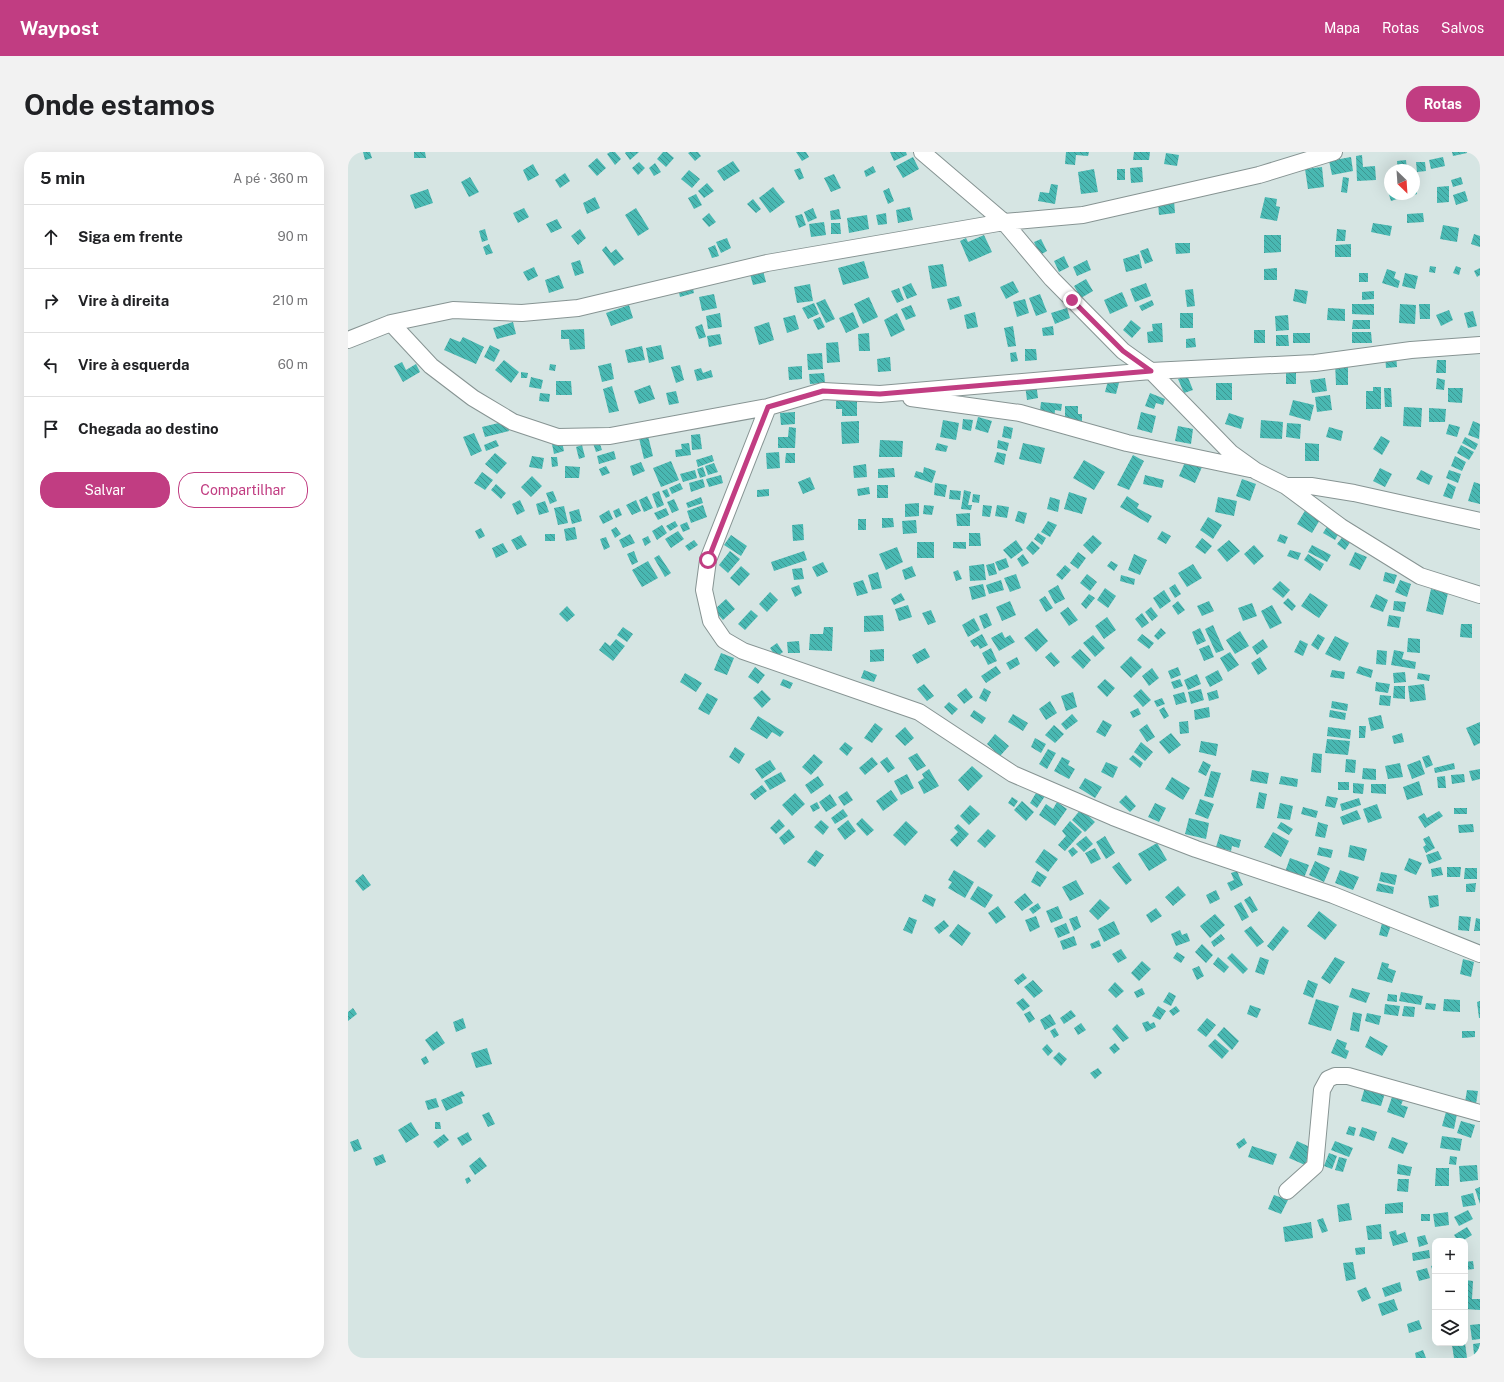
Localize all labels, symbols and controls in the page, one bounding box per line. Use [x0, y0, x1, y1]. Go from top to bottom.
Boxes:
text: Waypost [20, 17, 99, 39]
text: Mapa [1324, 20, 1360, 36]
text: Rotas [1382, 20, 1419, 36]
text: Salvos [1441, 20, 1484, 36]
button: Rotas [1406, 86, 1480, 122]
text: Onde estamos [24, 88, 215, 121]
north arrow [1384, 164, 1420, 200]
text: 5 min [40, 168, 85, 188]
text: A pé · 360 m [233, 171, 308, 186]
icon: ahead [40, 226, 62, 248]
text: Siga em frente [78, 228, 183, 245]
text: 90 m [278, 229, 308, 244]
icon: right [40, 290, 62, 312]
route end [1063, 291, 1081, 309]
text: Vire à direita [78, 292, 169, 309]
text: 210 m [273, 293, 308, 308]
icon: left [40, 354, 62, 376]
text: Vire à esquerda [78, 356, 190, 373]
text: 60 m [278, 357, 308, 372]
icon: arrive [40, 418, 62, 440]
text: Chegada ao destino [78, 420, 219, 437]
button: Salvar [40, 472, 170, 508]
button: Compartilhar [178, 472, 308, 508]
route start [699, 551, 717, 569]
map controls [1432, 1238, 1468, 1346]
button: + [1432, 1238, 1468, 1274]
button: − [1432, 1274, 1468, 1310]
button: layers [1432, 1310, 1468, 1346]

